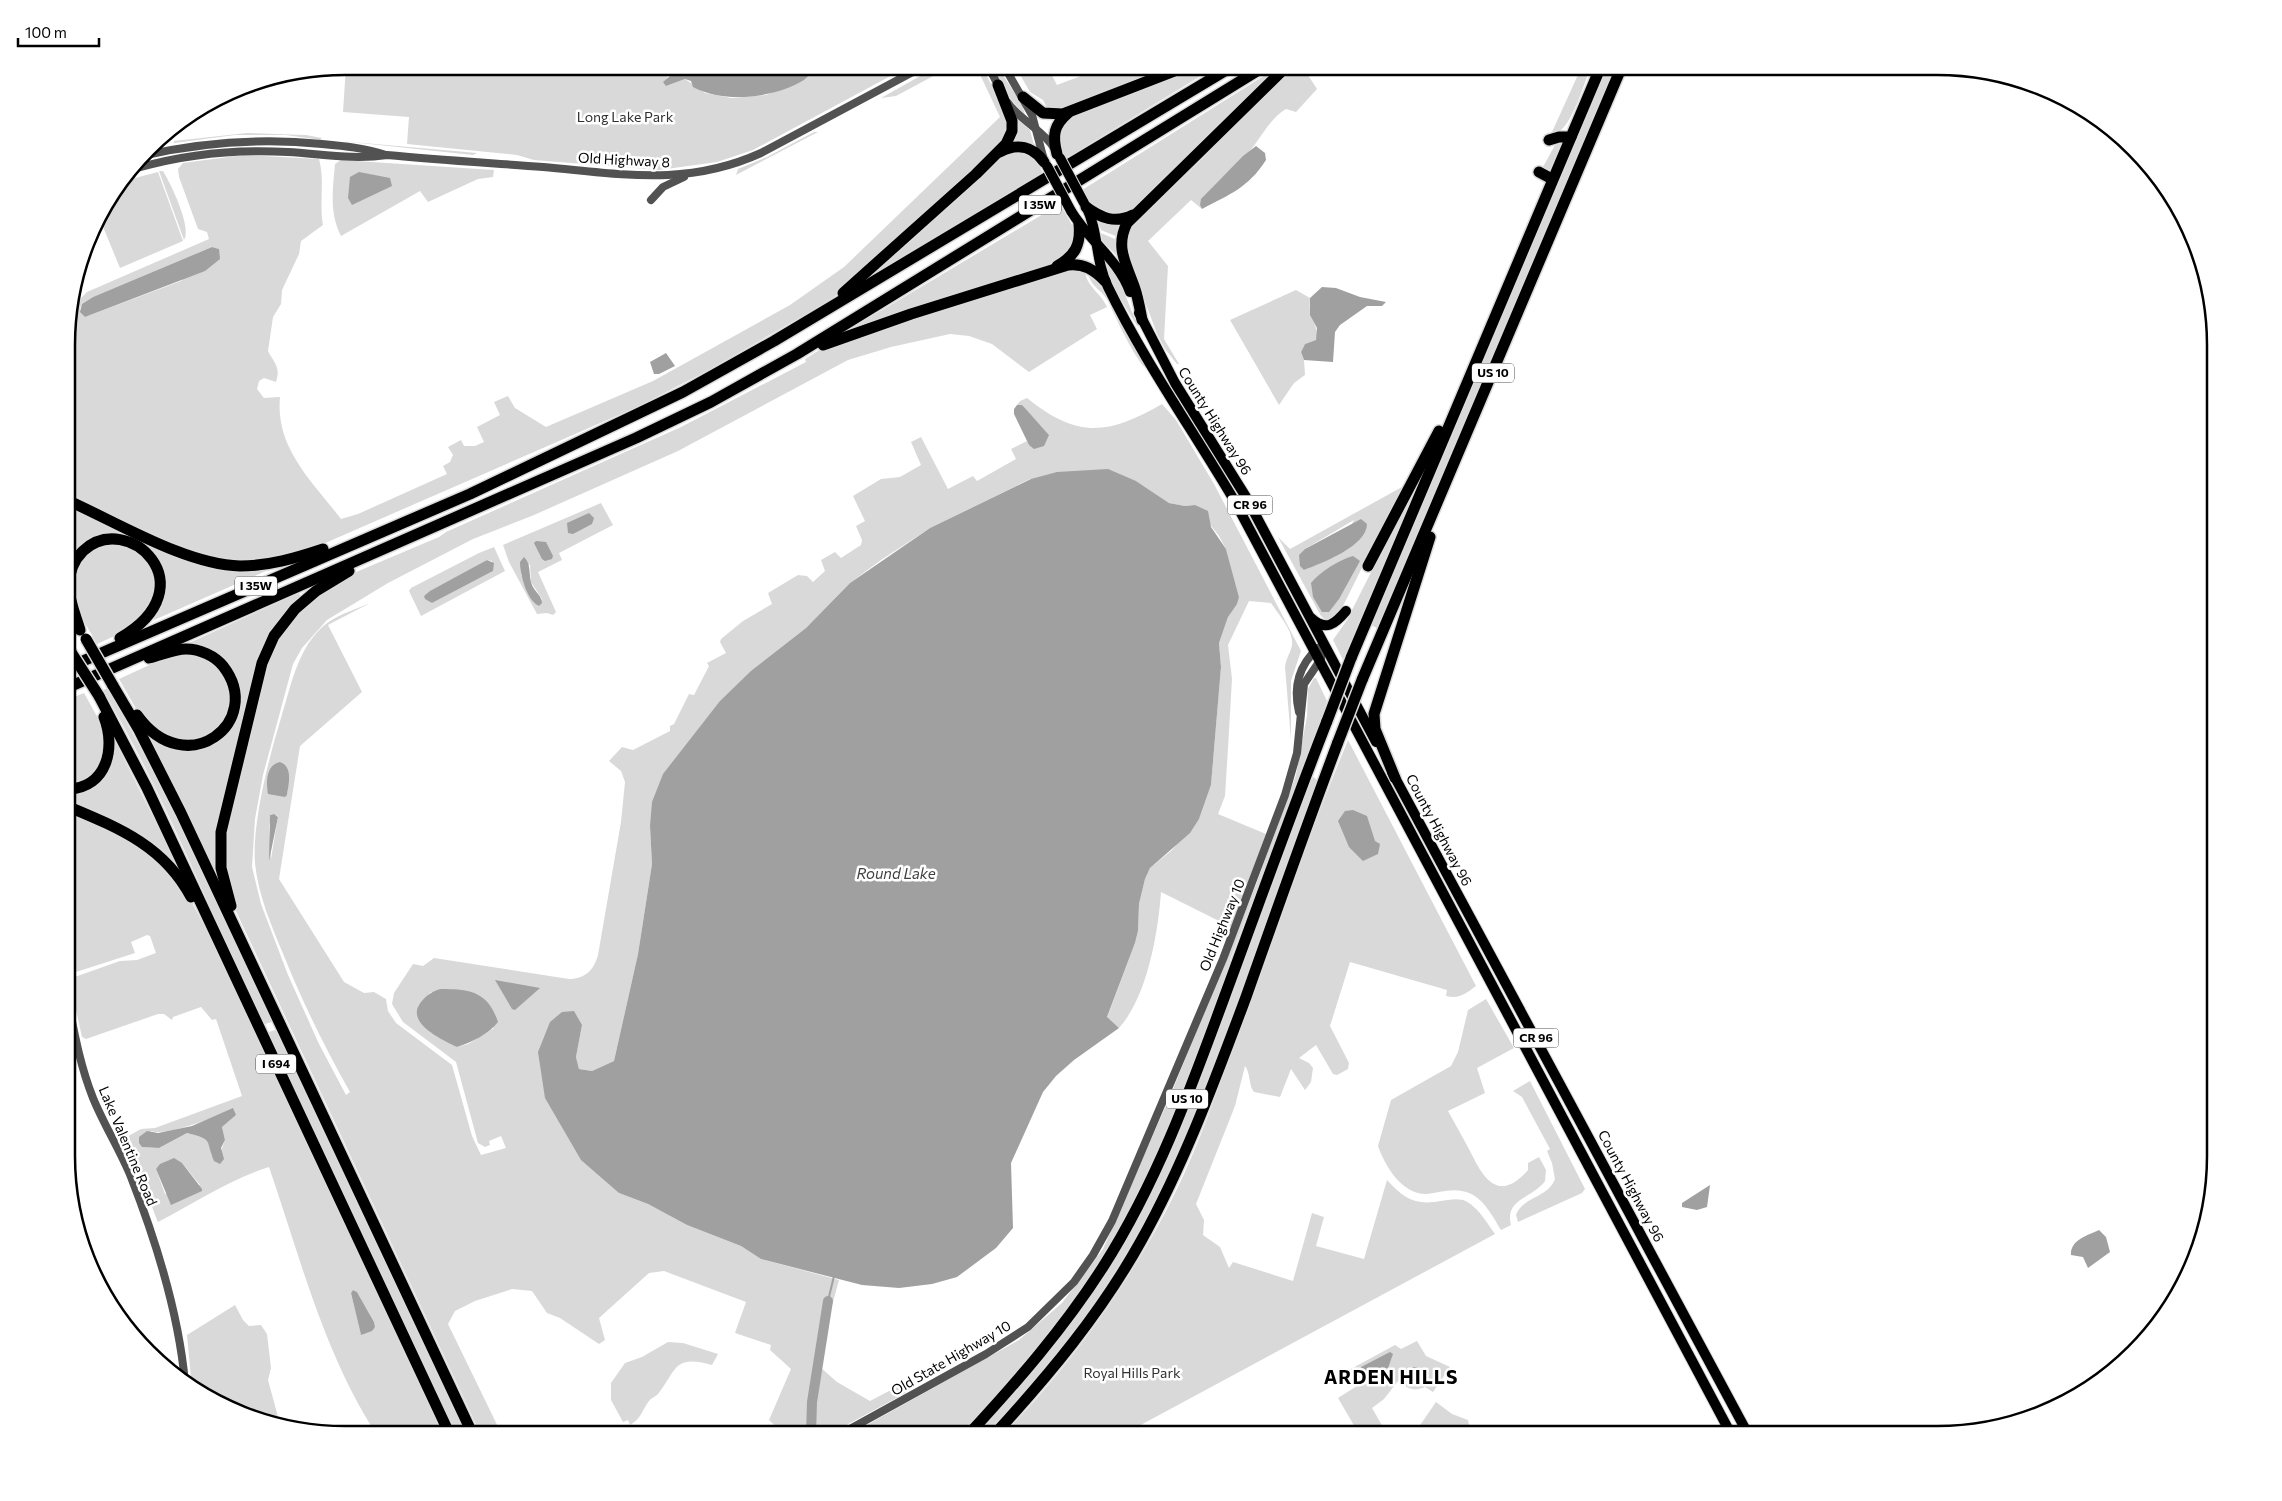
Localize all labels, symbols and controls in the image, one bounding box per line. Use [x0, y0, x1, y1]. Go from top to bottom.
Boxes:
scale bar [18, 15, 99, 47]
text: 100 m [25, 23, 67, 41]
park label: Long Lake Park [577, 108, 674, 125]
street label: Old Highway 8 [578, 149, 670, 170]
road number: I 35W [1019, 196, 1061, 214]
road number: US 10 [1472, 363, 1514, 382]
street label: County Highway 96 [1175, 364, 1256, 478]
road number: CR 96 [1228, 496, 1272, 514]
road number: I 35W [235, 576, 277, 596]
street label: County Highway 96 [1403, 771, 1476, 889]
water label: Round Lake [856, 864, 936, 882]
street label: Old Highway 10 [1195, 876, 1248, 974]
road number: CR 96 [1514, 1028, 1558, 1048]
road number: I 694 [256, 1054, 296, 1074]
street label: Lake Valentine Road [96, 1084, 161, 1208]
road number: US 10 [1166, 1090, 1208, 1108]
street label: County Highway 96 [1595, 1127, 1668, 1245]
street label: Old State Highway 10 [888, 1316, 1014, 1399]
park label: Royal Hills Park [1083, 1364, 1181, 1381]
district label: ARDEN HILLS [1324, 1365, 1458, 1388]

